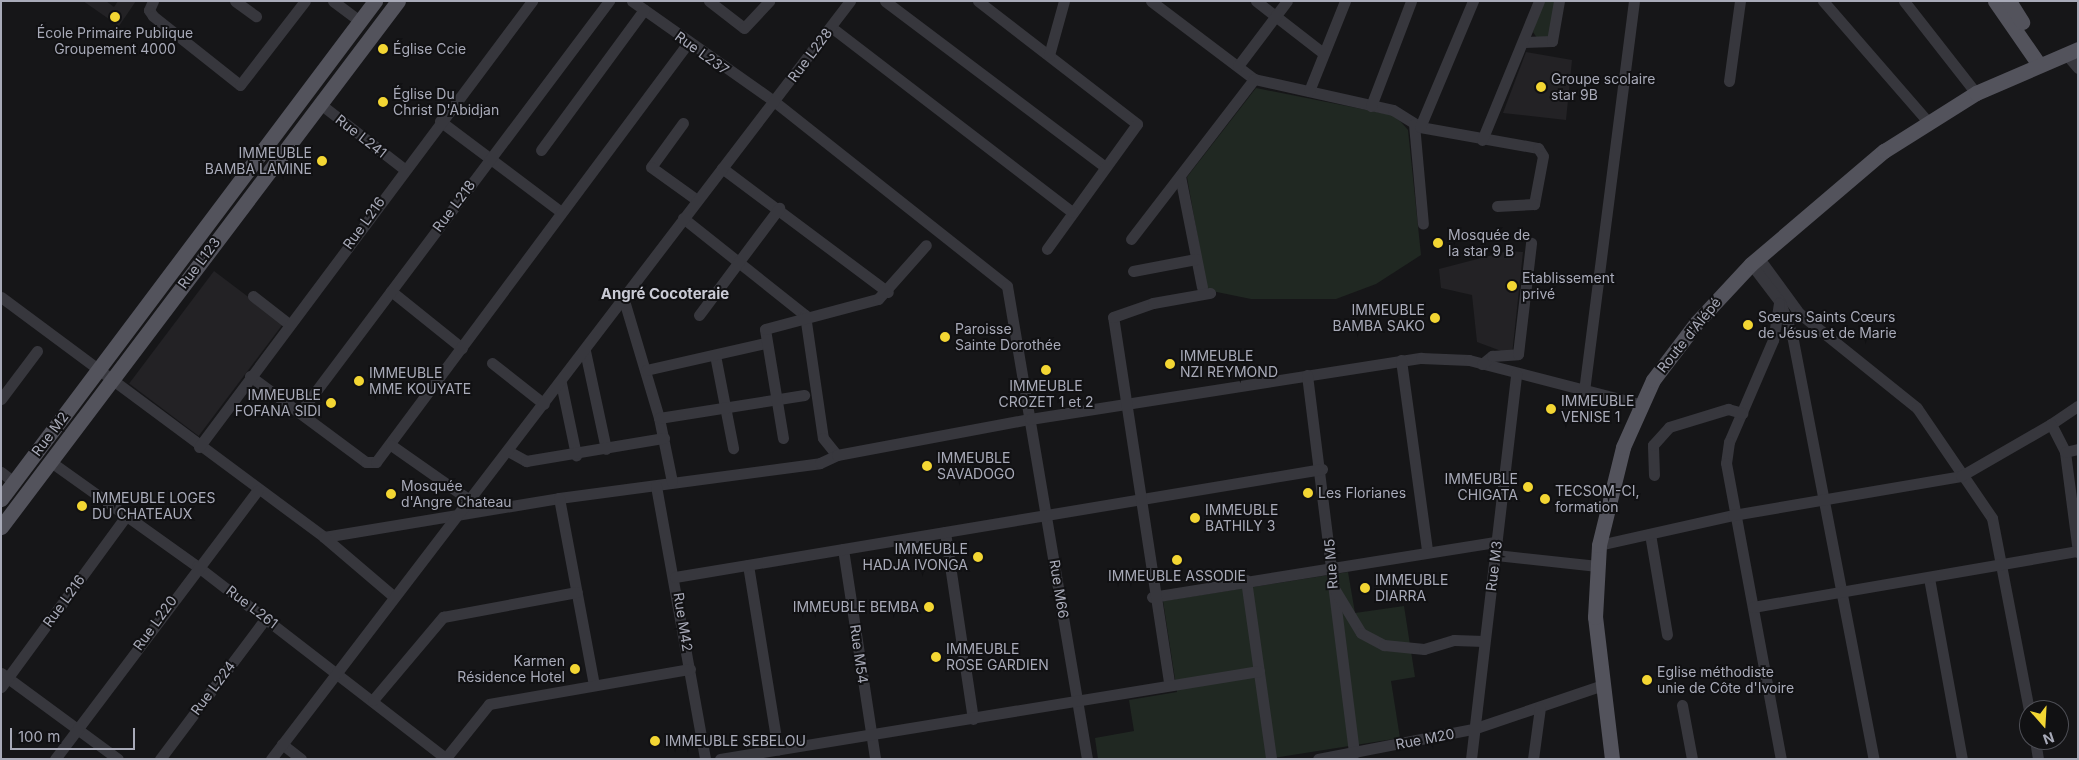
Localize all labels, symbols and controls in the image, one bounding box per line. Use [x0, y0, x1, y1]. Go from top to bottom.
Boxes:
marker: École Primaire Publique Groupement 4000 [109, 11, 121, 23]
place label: École Primaire Publique Groupement 4000 [37, 25, 193, 58]
street label: Rue L228 [784, 25, 836, 85]
street label: Rue L237 [672, 28, 732, 78]
place label: Église Ccie [393, 41, 466, 57]
marker: Église Ccie [377, 43, 389, 55]
place label: Groupe scolaire star 9B [1551, 71, 1655, 104]
marker: Groupe scolaire star 9B [1535, 81, 1547, 93]
place label: Église Du Christ D'Abidjan [393, 86, 499, 118]
marker: Église Du Christ D'Abidjan [377, 96, 389, 108]
street label: Rue L241 [332, 111, 390, 161]
place label: IMMEUBLE BAMBA LAMINE [205, 145, 312, 178]
marker: IMMEUBLE BAMBA LAMINE [316, 155, 328, 167]
street label: Rue L218 [429, 177, 479, 235]
street label: Rue L216 [340, 194, 388, 252]
place label: Mosquée de la star 9 B [1448, 227, 1530, 260]
street label: Rue L123 [174, 234, 224, 292]
marker: Mosquée de la star 9 B [1432, 237, 1444, 249]
place label: Etablissement privé [1522, 270, 1614, 302]
marker: Etablissement privé [1506, 280, 1518, 292]
district label: Angré Cocoteraie [601, 285, 729, 303]
street label: Route d'Alépé [1654, 294, 1724, 376]
place label: IMMEUBLE BAMBA SAKO [1332, 302, 1425, 334]
place label: Sœurs Saints Cœurs de Jésus et de Marie [1758, 309, 1897, 342]
marker: IMMEUBLE BAMBA SAKO [1429, 312, 1441, 324]
marker: Sœurs Saints Cœurs de Jésus et de Marie [1742, 319, 1754, 331]
place label: Paroisse Sainte Dorothée [955, 321, 1061, 354]
marker: Paroisse Sainte Dorothée [939, 331, 951, 343]
place label: IMMEUBLE NZI REYMOND [1180, 348, 1278, 381]
marker: IMMEUBLE NZI REYMOND [1164, 358, 1176, 370]
marker: IMMEUBLE CROZET 1 et 2 [1040, 364, 1052, 376]
place label: IMMEUBLE MME KOUYATE [369, 365, 471, 398]
marker: IMMEUBLE MME KOUYATE [353, 375, 365, 387]
place label: IMMEUBLE CROZET 1 et 2 [999, 378, 1093, 411]
place label: IMMEUBLE FOFANA SIDI [235, 387, 321, 420]
place label: IMMEUBLE VENISE 1 [1561, 393, 1634, 426]
marker: IMMEUBLE FOFANA SIDI [325, 397, 337, 409]
marker: IMMEUBLE VENISE 1 [1545, 403, 1557, 415]
street label: Rue M2 [28, 409, 72, 459]
place label: IMMEUBLE SAVADOGO [937, 450, 1015, 482]
marker: IMMEUBLE SAVADOGO [921, 460, 933, 472]
place label: IMMEUBLE CHIGATA [1445, 471, 1518, 504]
place label: Mosquée d'Angre Chateau [401, 478, 512, 511]
marker: IMMEUBLE CHIGATA [1522, 481, 1534, 493]
place label: TECSOM-CI, formation [1555, 483, 1639, 516]
place label: Les Florianes [1318, 485, 1406, 501]
marker: Les Florianes [1302, 487, 1314, 499]
marker: Mosquée d'Angre Chateau [385, 488, 397, 500]
place label: IMMEUBLE LOGES DU CHATEAUX [92, 490, 215, 522]
marker: TECSOM-CI, formation [1539, 493, 1551, 505]
marker: IMMEUBLE LOGES DU CHATEAUX [76, 500, 88, 512]
place label: IMMEUBLE BATHILY 3 [1205, 502, 1278, 534]
marker: IMMEUBLE BATHILY 3 [1189, 512, 1201, 524]
street label: Rue M5 [1321, 538, 1341, 590]
street label: Rue M3 [1483, 540, 1505, 592]
place label: IMMEUBLE HADJA IVONGA [863, 541, 968, 574]
marker: IMMEUBLE HADJA IVONGA [972, 551, 984, 563]
marker: IMMEUBLE ASSODIE [1171, 554, 1183, 566]
street label: Rue M66 [1046, 558, 1072, 620]
place label: IMMEUBLE ASSODIE [1108, 568, 1246, 584]
street label: Rue L216 [40, 572, 88, 630]
place label: IMMEUBLE DIARRA [1375, 572, 1448, 604]
street label: Rue L261 [223, 582, 281, 632]
marker: IMMEUBLE DIARRA [1359, 582, 1371, 594]
street label: Rue M42 [670, 591, 696, 653]
street label: Rue L220 [130, 592, 180, 654]
place label: IMMEUBLE BEMBA [793, 599, 919, 615]
marker: IMMEUBLE BEMBA [923, 601, 935, 613]
street label: Rue M54 [847, 623, 871, 685]
place label: IMMEUBLE ROSE GARDIEN [946, 641, 1049, 674]
marker: IMMEUBLE ROSE GARDIEN [930, 651, 942, 663]
place label: Karmen Résidence Hotel [457, 653, 565, 686]
street label: Rue L224 [187, 658, 239, 718]
marker: Karmen Résidence Hotel [569, 663, 581, 675]
place label: Eglise méthodiste unie de Côte d'Ivoire [1657, 664, 1794, 696]
marker: Eglise méthodiste unie de Côte d'Ivoire [1641, 674, 1653, 686]
north arrow [2019, 700, 2069, 750]
scale bar [12, 718, 138, 750]
street label: Rue M20 [1394, 725, 1456, 753]
text: 100 m [18, 727, 60, 746]
text: N [2041, 729, 2057, 748]
place label: IMMEUBLE SEBELOU [665, 733, 806, 749]
marker: IMMEUBLE SEBELOU [649, 735, 661, 747]

